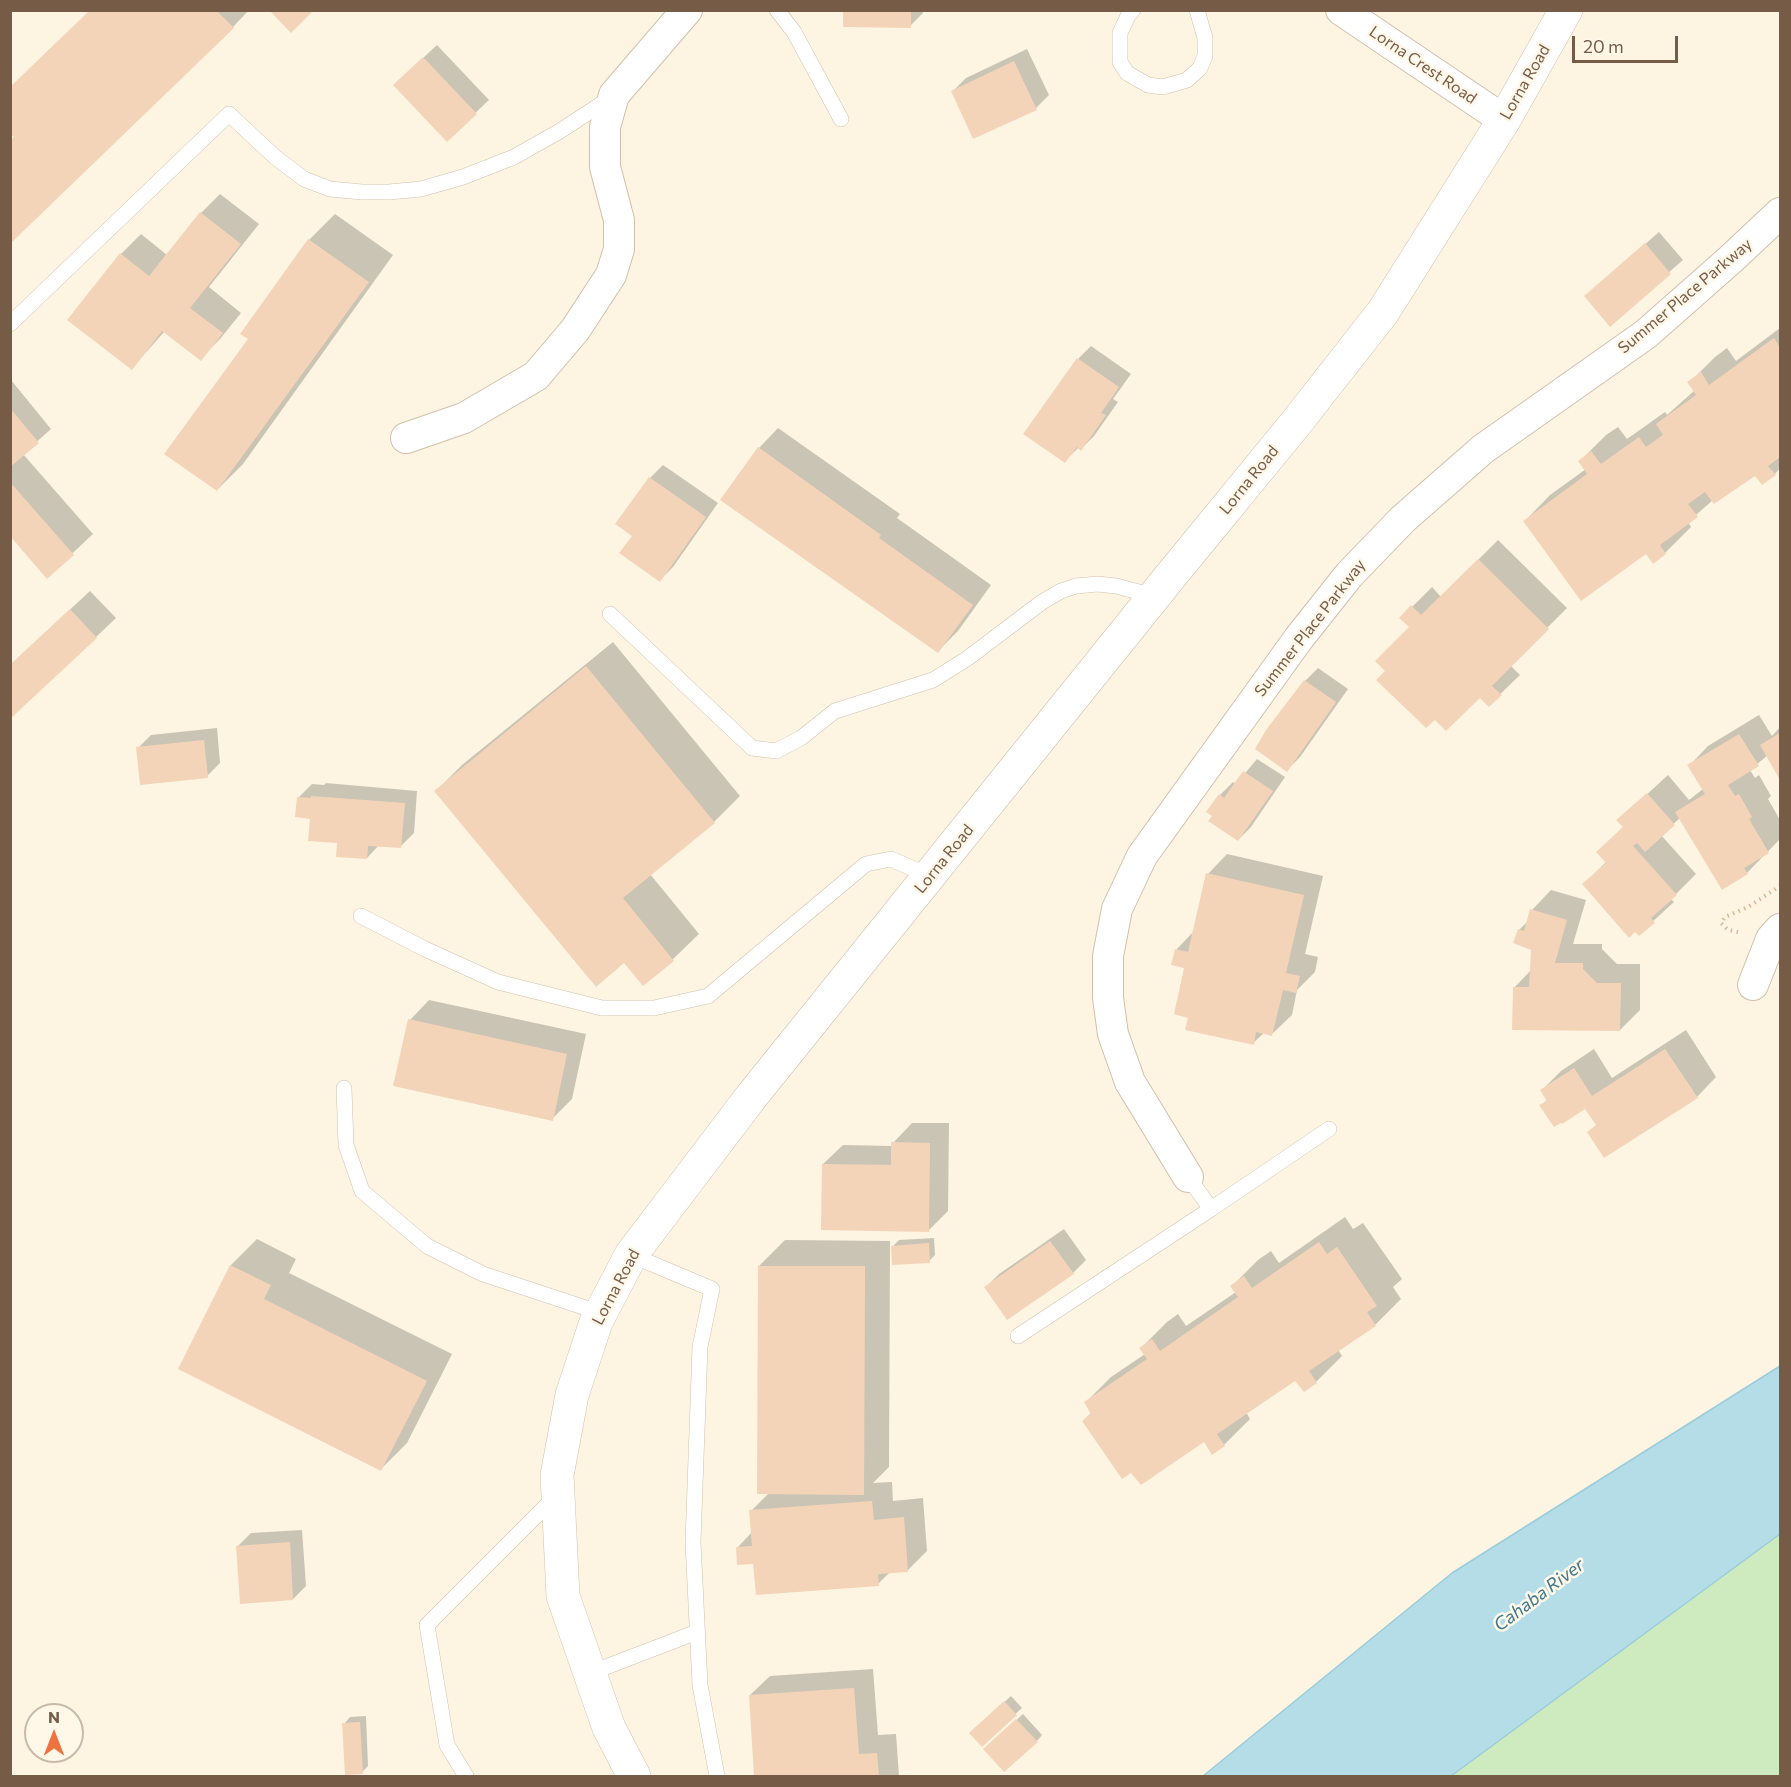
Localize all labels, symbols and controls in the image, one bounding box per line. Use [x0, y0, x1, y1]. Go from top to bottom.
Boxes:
street label: Lorna Crest Road [1366, 22, 1480, 108]
scale bar [1575, 24, 1682, 62]
text: 20 m [1583, 35, 1624, 57]
street label: Lorna Road [1496, 41, 1554, 123]
street label: Summer Place Parkway [1614, 234, 1756, 358]
street label: Lorna Road [1215, 442, 1283, 518]
street label: Summer Place Parkway [1251, 556, 1369, 700]
street label: Lorna Road [910, 821, 978, 897]
street label: Lorna Road [588, 1246, 644, 1328]
water label: Cahaba River [1490, 1554, 1588, 1636]
north arrow [24, 1703, 84, 1763]
text: N [48, 1707, 60, 1726]

